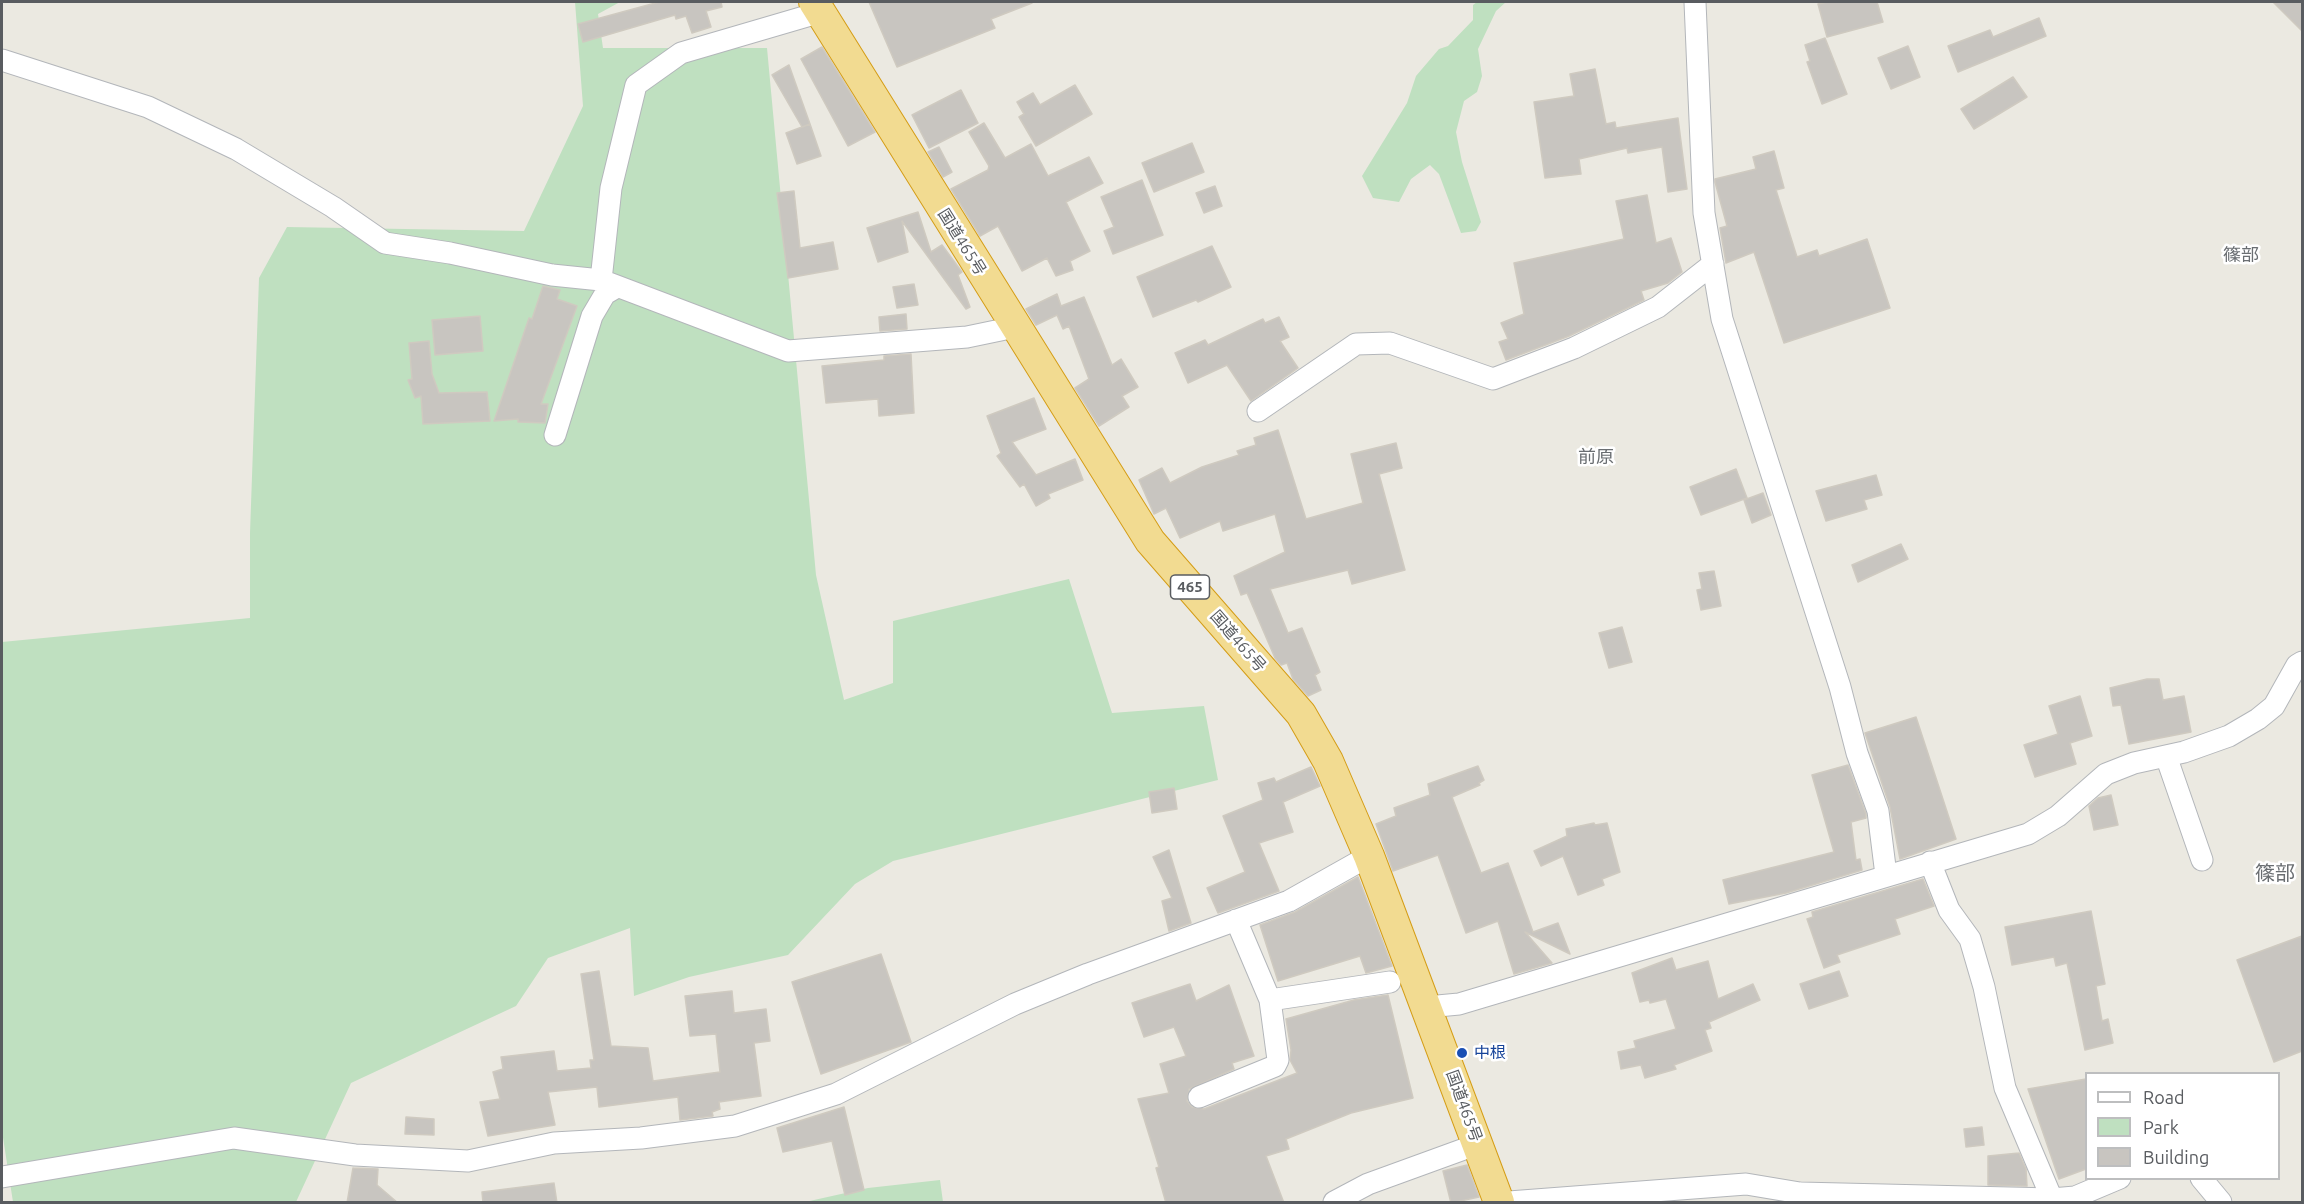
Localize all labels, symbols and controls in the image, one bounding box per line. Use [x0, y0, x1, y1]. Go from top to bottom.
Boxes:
street label: 国道465号 [934, 205, 990, 279]
district label: 篠部 [2223, 244, 2259, 266]
district label: 前原 [1578, 446, 1614, 468]
road number: 465 [1170, 575, 1210, 599]
street label: 国道465号 [1206, 606, 1270, 676]
district label: 篠部 [2255, 861, 2295, 885]
place label: 中根 [1474, 1043, 1506, 1063]
marker: 中根 [1455, 1046, 1469, 1060]
street label: 国道465号 [1442, 1067, 1486, 1145]
legend [2085, 1072, 2280, 1180]
text: Road [2143, 1087, 2185, 1107]
text: Park [2143, 1117, 2179, 1137]
text: Building [2143, 1147, 2209, 1167]

